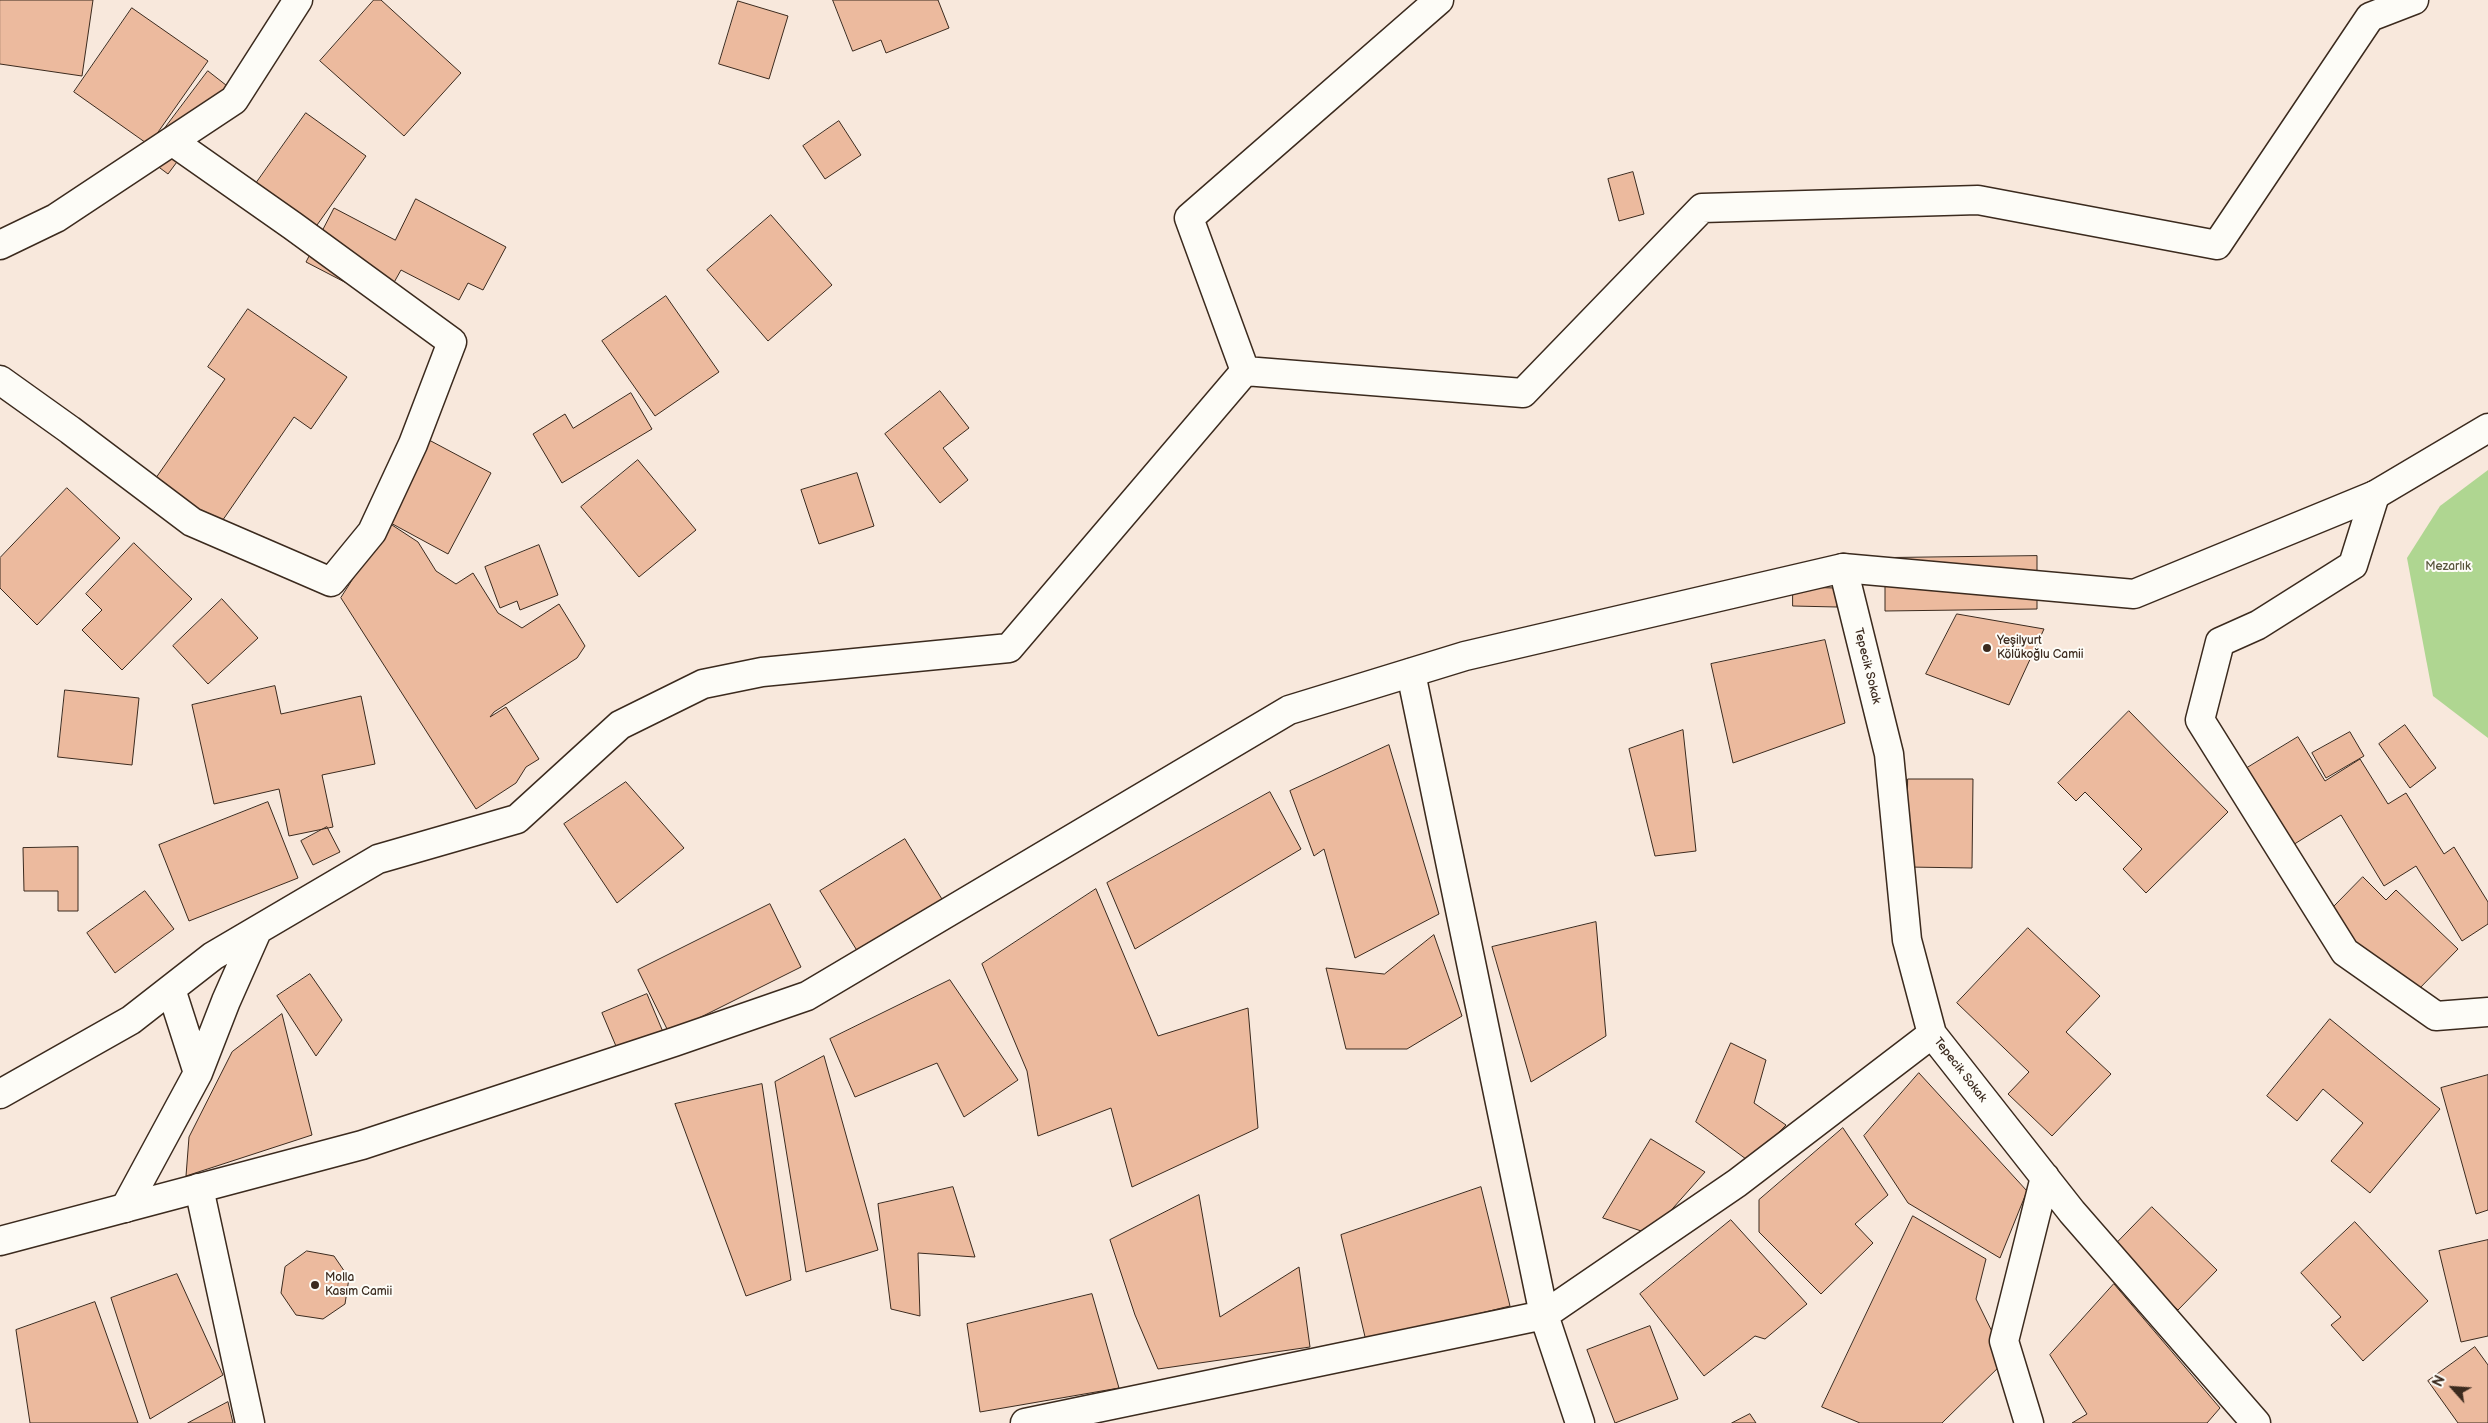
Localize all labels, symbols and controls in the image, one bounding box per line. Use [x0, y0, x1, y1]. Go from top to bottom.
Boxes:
park label: Mezarlık [2425, 560, 2471, 574]
street label: Tepecik Sokak [1851, 626, 1883, 706]
place label: Yeşilyurt Kölükoğlu Camii [1997, 634, 2084, 662]
marker: Yeşilyurt Kölükoğlu Camii [1981, 642, 1993, 654]
street label: Tepecik Sokak [1930, 1035, 1990, 1105]
place label: Molla Kasım Camii [325, 1271, 392, 1299]
marker: Molla Kasım Camii [309, 1279, 321, 1291]
north arrow [2428, 1363, 2478, 1413]
text: N [2429, 1373, 2449, 1390]

